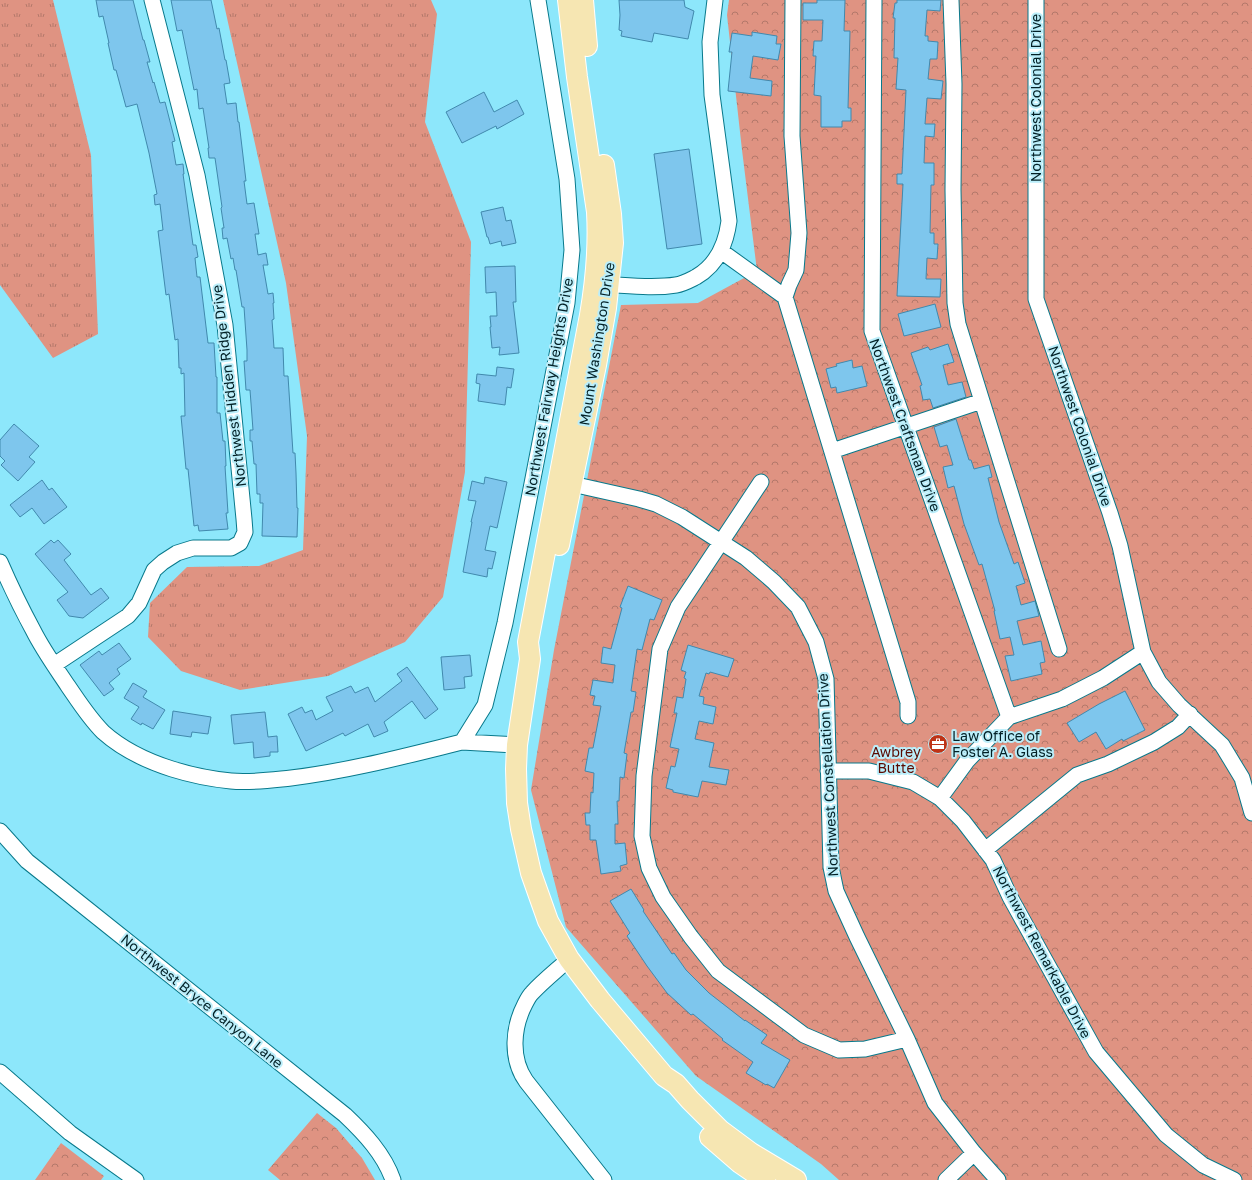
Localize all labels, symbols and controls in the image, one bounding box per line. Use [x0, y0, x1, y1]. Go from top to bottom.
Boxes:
street label: Northwest Colonial Drive [1027, 14, 1044, 182]
street label: Mount Washington Drive [575, 261, 618, 427]
street label: Northwest Fairway Heights Drive [521, 277, 576, 497]
street label: Northwest Hidden Ridge Drive [208, 284, 249, 488]
street label: Northwest Craftsman Drive [866, 336, 945, 514]
street label: Northwest Colonial Drive [1045, 344, 1116, 508]
street label: Northwest Constellation Drive [814, 673, 841, 877]
place label: Law Office of Foster A. Glass [952, 727, 1053, 760]
office icon: Law Office of Foster A. Glass [927, 733, 949, 755]
park label: Awbrey Butte [871, 743, 921, 776]
street label: Northwest Remarkable Drive [990, 863, 1095, 1041]
street label: Northwest Bryce Canyon Lane [118, 930, 287, 1071]

